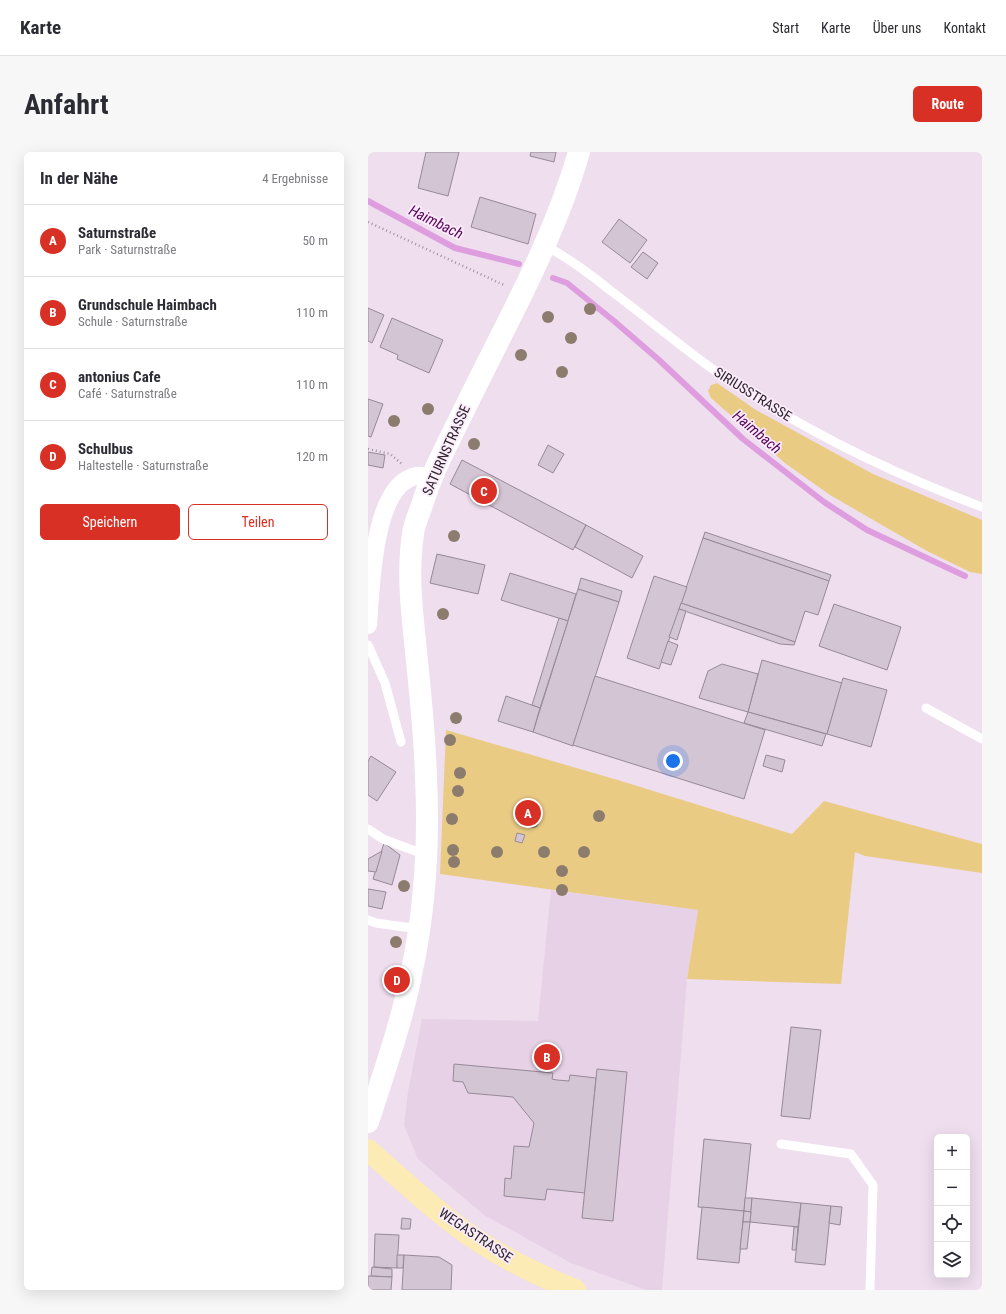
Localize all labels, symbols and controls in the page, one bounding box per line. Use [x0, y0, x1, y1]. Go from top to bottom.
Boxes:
text: Karte [20, 16, 61, 39]
text: Start [772, 20, 799, 36]
text: Karte [821, 20, 851, 36]
text: Über uns [873, 20, 921, 36]
text: Kontakt [943, 20, 986, 36]
button: Route [913, 86, 982, 122]
text: Anfahrt [24, 88, 109, 121]
text: In der Nähe [40, 168, 118, 188]
text: 4 Ergebnisse [262, 171, 328, 186]
water label: Haimbach [406, 201, 466, 243]
text: Saturnstraße [78, 224, 156, 242]
text: A [49, 233, 57, 248]
text: 50 m [302, 233, 328, 248]
text: Park · Saturnstraße [78, 242, 176, 257]
text: Grundschule Haimbach [78, 296, 217, 314]
text: B [49, 305, 57, 320]
text: 110 m [296, 305, 328, 320]
text: Schule · Saturnstraße [78, 314, 187, 329]
street label: SIRIUSSTRASSE [711, 364, 795, 424]
text: antonius Cafe [78, 368, 161, 386]
text: C [49, 377, 57, 392]
text: 110 m [296, 377, 328, 392]
text: Café · Saturnstraße [78, 386, 177, 401]
street label: SATURNSTRASSE [419, 402, 473, 498]
water label: Haimbach [729, 406, 785, 458]
text: Schulbus [78, 440, 133, 458]
text: D [49, 449, 57, 464]
text: 120 m [296, 449, 328, 464]
text: Haltestelle · Saturnstraße [78, 458, 208, 473]
pin: C [471, 476, 497, 506]
button: Speichern [40, 504, 180, 540]
button: Teilen [188, 504, 328, 540]
your location [663, 751, 683, 771]
pin: A [515, 798, 541, 828]
pin: D [384, 965, 410, 995]
pin: B [534, 1042, 560, 1072]
map controls [934, 1134, 970, 1278]
button: + [934, 1134, 970, 1170]
button: − [934, 1170, 970, 1206]
street label: WEGASTRASSE [436, 1204, 516, 1266]
button: locate [934, 1206, 970, 1242]
button: layers [934, 1242, 970, 1278]

